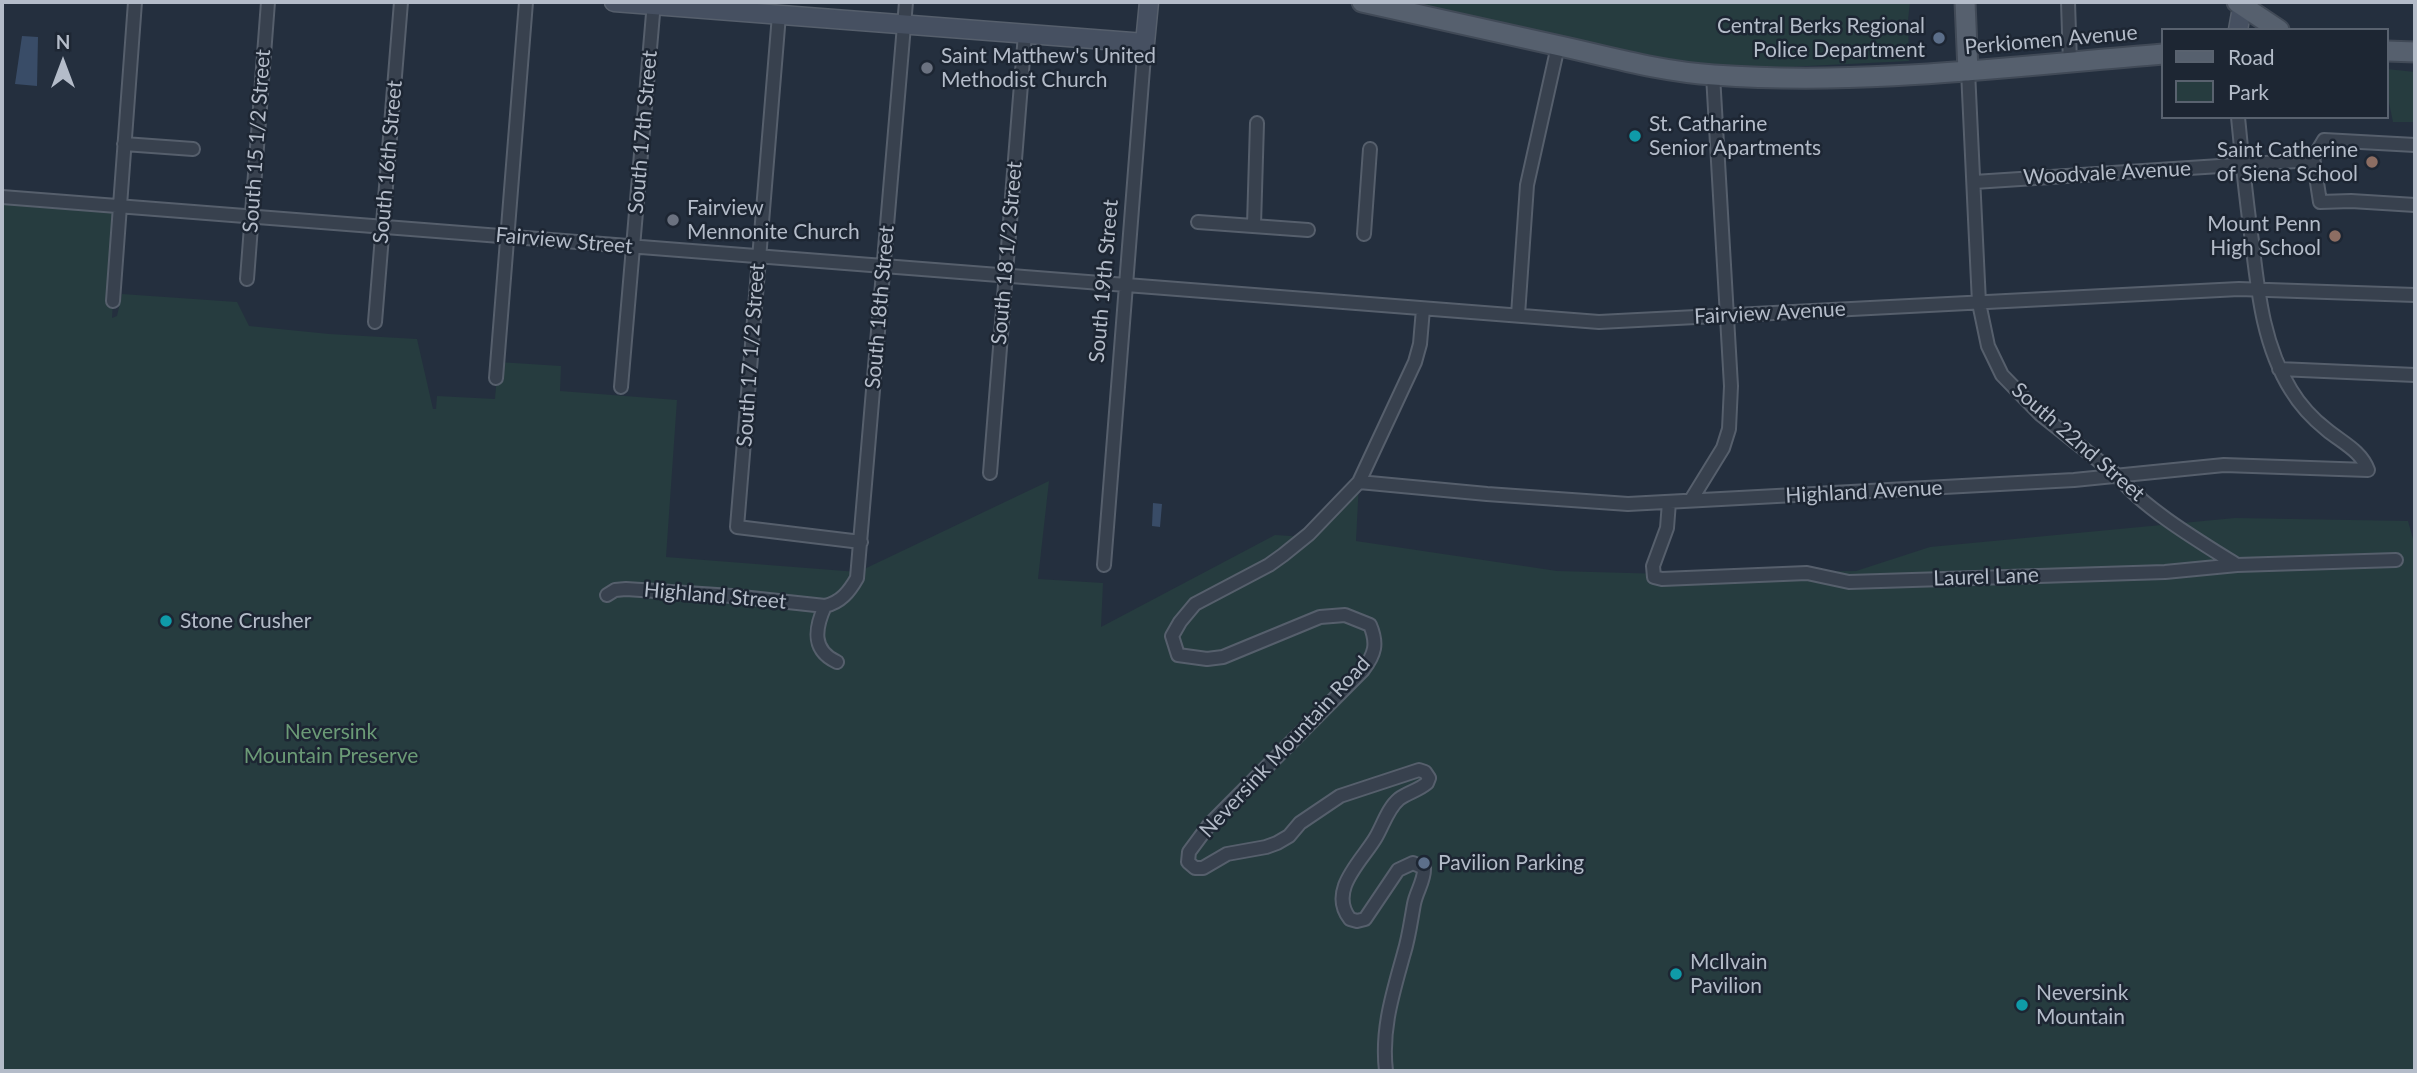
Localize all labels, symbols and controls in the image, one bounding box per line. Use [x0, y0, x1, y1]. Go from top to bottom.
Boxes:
place label: Central Berks Regional Police Department [1717, 13, 1925, 63]
street label: Perkiomen Avenue [1964, 20, 2138, 60]
north arrow [28, 28, 98, 98]
legend [2162, 28, 2389, 119]
text: N [56, 30, 70, 53]
marker: Central Berks Regional Police Department [1931, 30, 1947, 46]
place label: Saint Matthew's United Methodist Church [941, 43, 1156, 93]
text: Road [2228, 44, 2275, 69]
street label: South 15 1/2 Street [238, 48, 276, 234]
street label: South 17th Street [623, 49, 663, 215]
marker: Saint Matthew's United Methodist Church [919, 60, 935, 76]
street label: South 16th Street [368, 79, 408, 245]
text: Park [2228, 79, 2269, 104]
place label: St. Catharine Senior Apartments [1649, 111, 1821, 161]
marker: St. Catharine Senior Apartments [1627, 128, 1643, 144]
place label: Saint Catherine of Siena School [2217, 137, 2358, 187]
marker: Saint Catherine of Siena School [2364, 154, 2380, 170]
street label: Woodvale Avenue [2022, 156, 2192, 190]
street label: South 18 1/2 Street [986, 160, 1028, 346]
place label: Fairview Mennonite Church [687, 195, 860, 245]
street label: South 19th Street [1084, 198, 1124, 364]
place label: Mount Penn High School [2207, 211, 2321, 261]
marker: Fairview Mennonite Church [665, 212, 681, 228]
street label: Fairview Street [494, 222, 634, 260]
street label: South 18th Street [860, 224, 900, 390]
marker: Mount Penn High School [2327, 228, 2343, 244]
street label: South 17 1/2 Street [732, 262, 770, 448]
street label: Fairview Avenue [1694, 296, 1846, 330]
street label: South 22nd Street [2006, 377, 2150, 507]
street label: Highland Avenue [1785, 475, 1943, 509]
street label: Laurel Lane [1933, 563, 2039, 591]
street label: Highland Street [643, 577, 787, 615]
place label: Stone Crusher [180, 608, 311, 634]
marker: Stone Crusher [158, 613, 174, 629]
street label: Neversink Mountain Road [1194, 651, 1376, 843]
park label: Neversink Mountain Preserve [244, 719, 418, 769]
place label: Pavilion Parking [1438, 850, 1584, 876]
marker: Pavilion Parking [1416, 855, 1432, 871]
place label: McIlvain Pavilion [1690, 949, 1768, 999]
marker: McIlvain Pavilion [1668, 966, 1684, 982]
place label: Neversink Mountain [2036, 980, 2128, 1030]
marker: Neversink Mountain [2014, 997, 2030, 1013]

